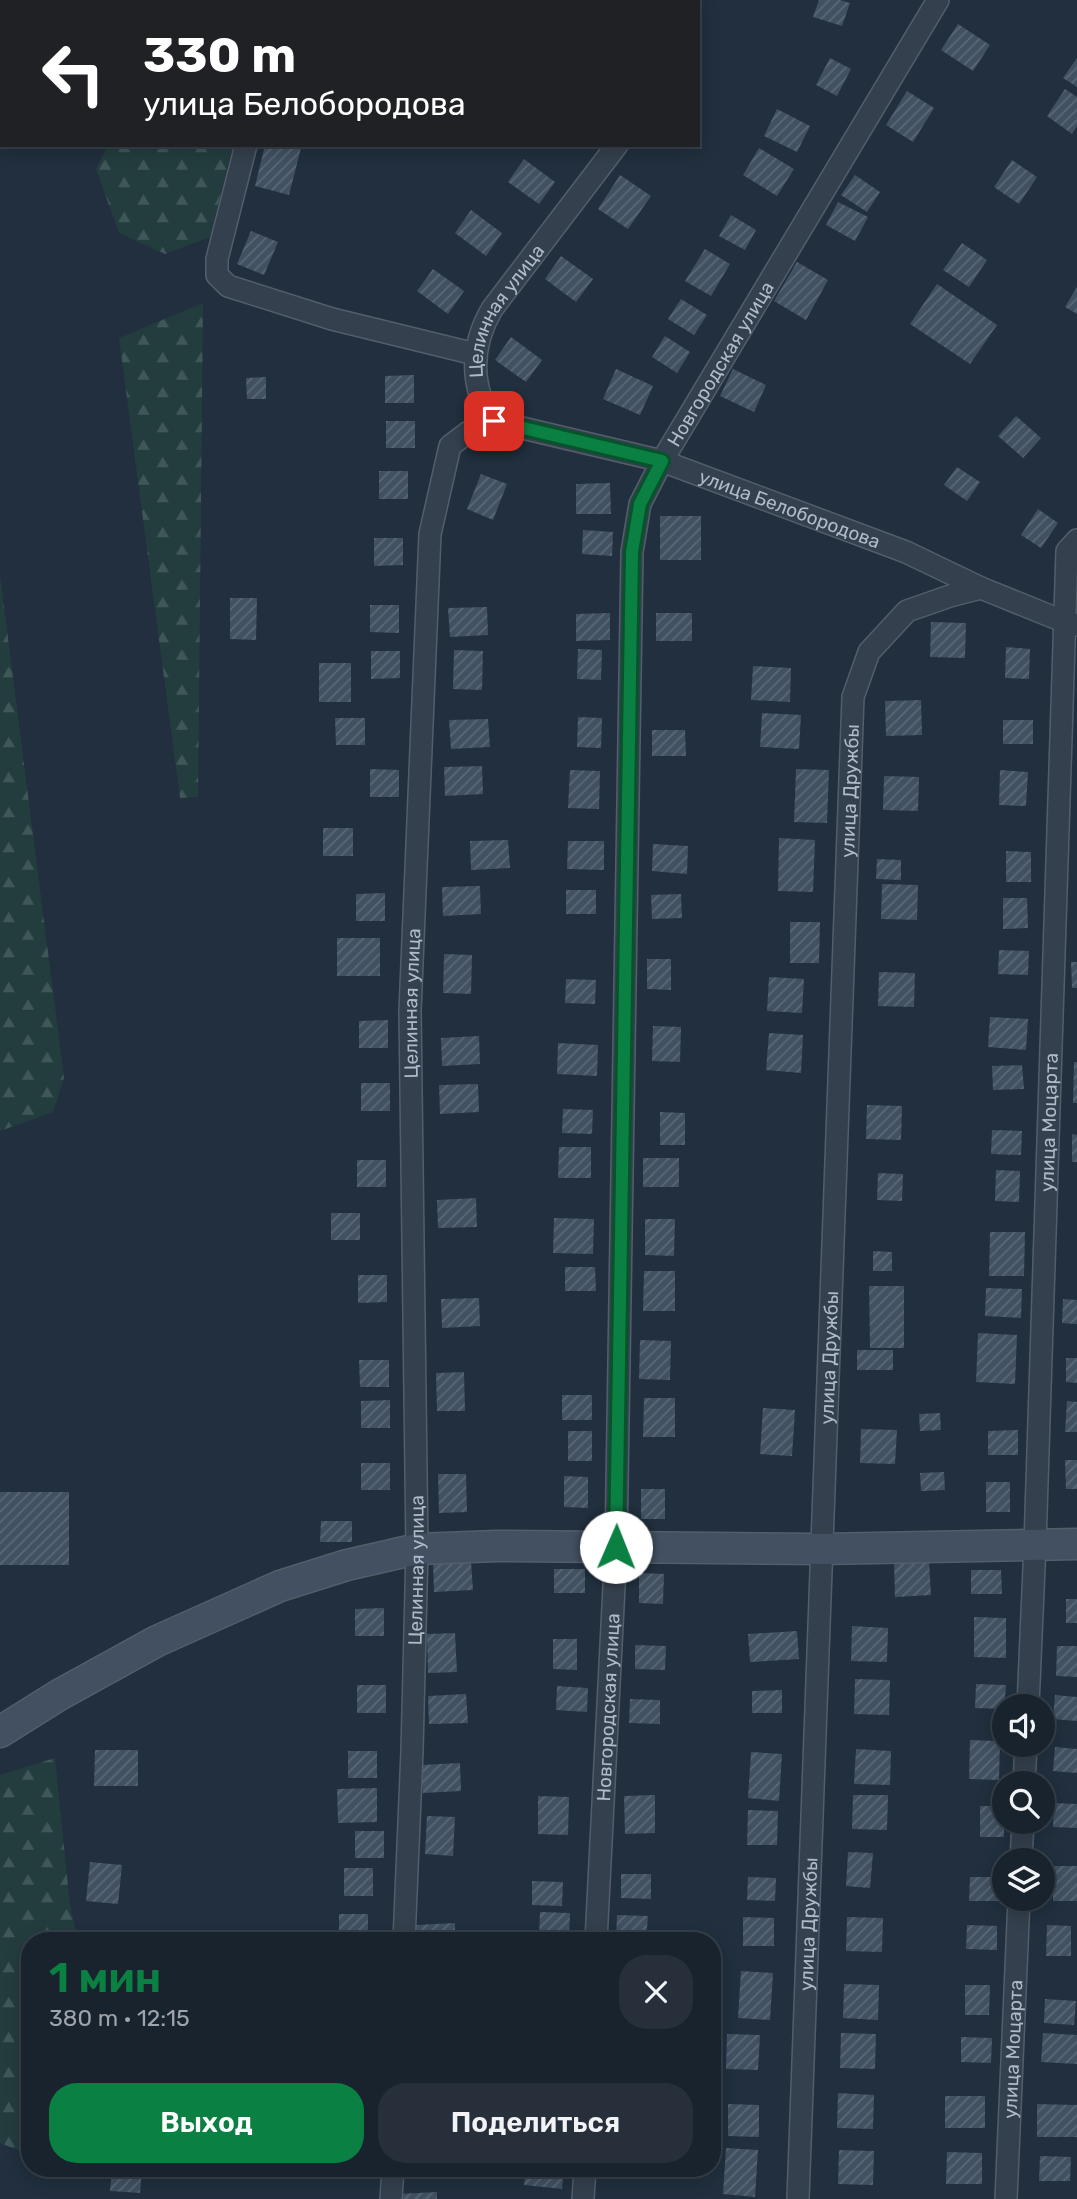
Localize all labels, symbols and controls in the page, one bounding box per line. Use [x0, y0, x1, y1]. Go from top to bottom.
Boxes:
text: 330 m [143, 26, 296, 84]
icon: left [28, 28, 119, 119]
text: улица Белобородова [143, 85, 466, 123]
street label: Целинная улица [464, 239, 549, 378]
street label: Новгородская улица [662, 277, 779, 451]
pin [464, 391, 524, 451]
icon: arrive [475, 402, 513, 440]
street label: улица Белобородова [696, 464, 884, 553]
street label: улица Дружбы [836, 724, 864, 858]
street label: Целинная улица [398, 928, 425, 1079]
street label: улица Моцарта [1035, 1052, 1062, 1192]
street label: улица Дружбы [815, 1290, 843, 1425]
street label: Целинная улица [403, 1495, 429, 1646]
position arrow [579, 1510, 653, 1584]
street label: Новгородская улица [592, 1613, 624, 1802]
map controls [992, 1694, 1055, 1911]
button: sound [992, 1694, 1055, 1757]
button: search [992, 1771, 1055, 1834]
button: layers [992, 1848, 1055, 1911]
street label: улица Дружбы [794, 1857, 822, 1991]
text: 1 мин [49, 1953, 161, 2003]
button: close [619, 1955, 693, 2029]
street label: улица Моцарта [998, 1979, 1027, 2119]
text: 380 m · 12:15 [49, 2004, 190, 2032]
button: Выход [49, 2083, 364, 2163]
button: Поделиться [378, 2083, 693, 2163]

